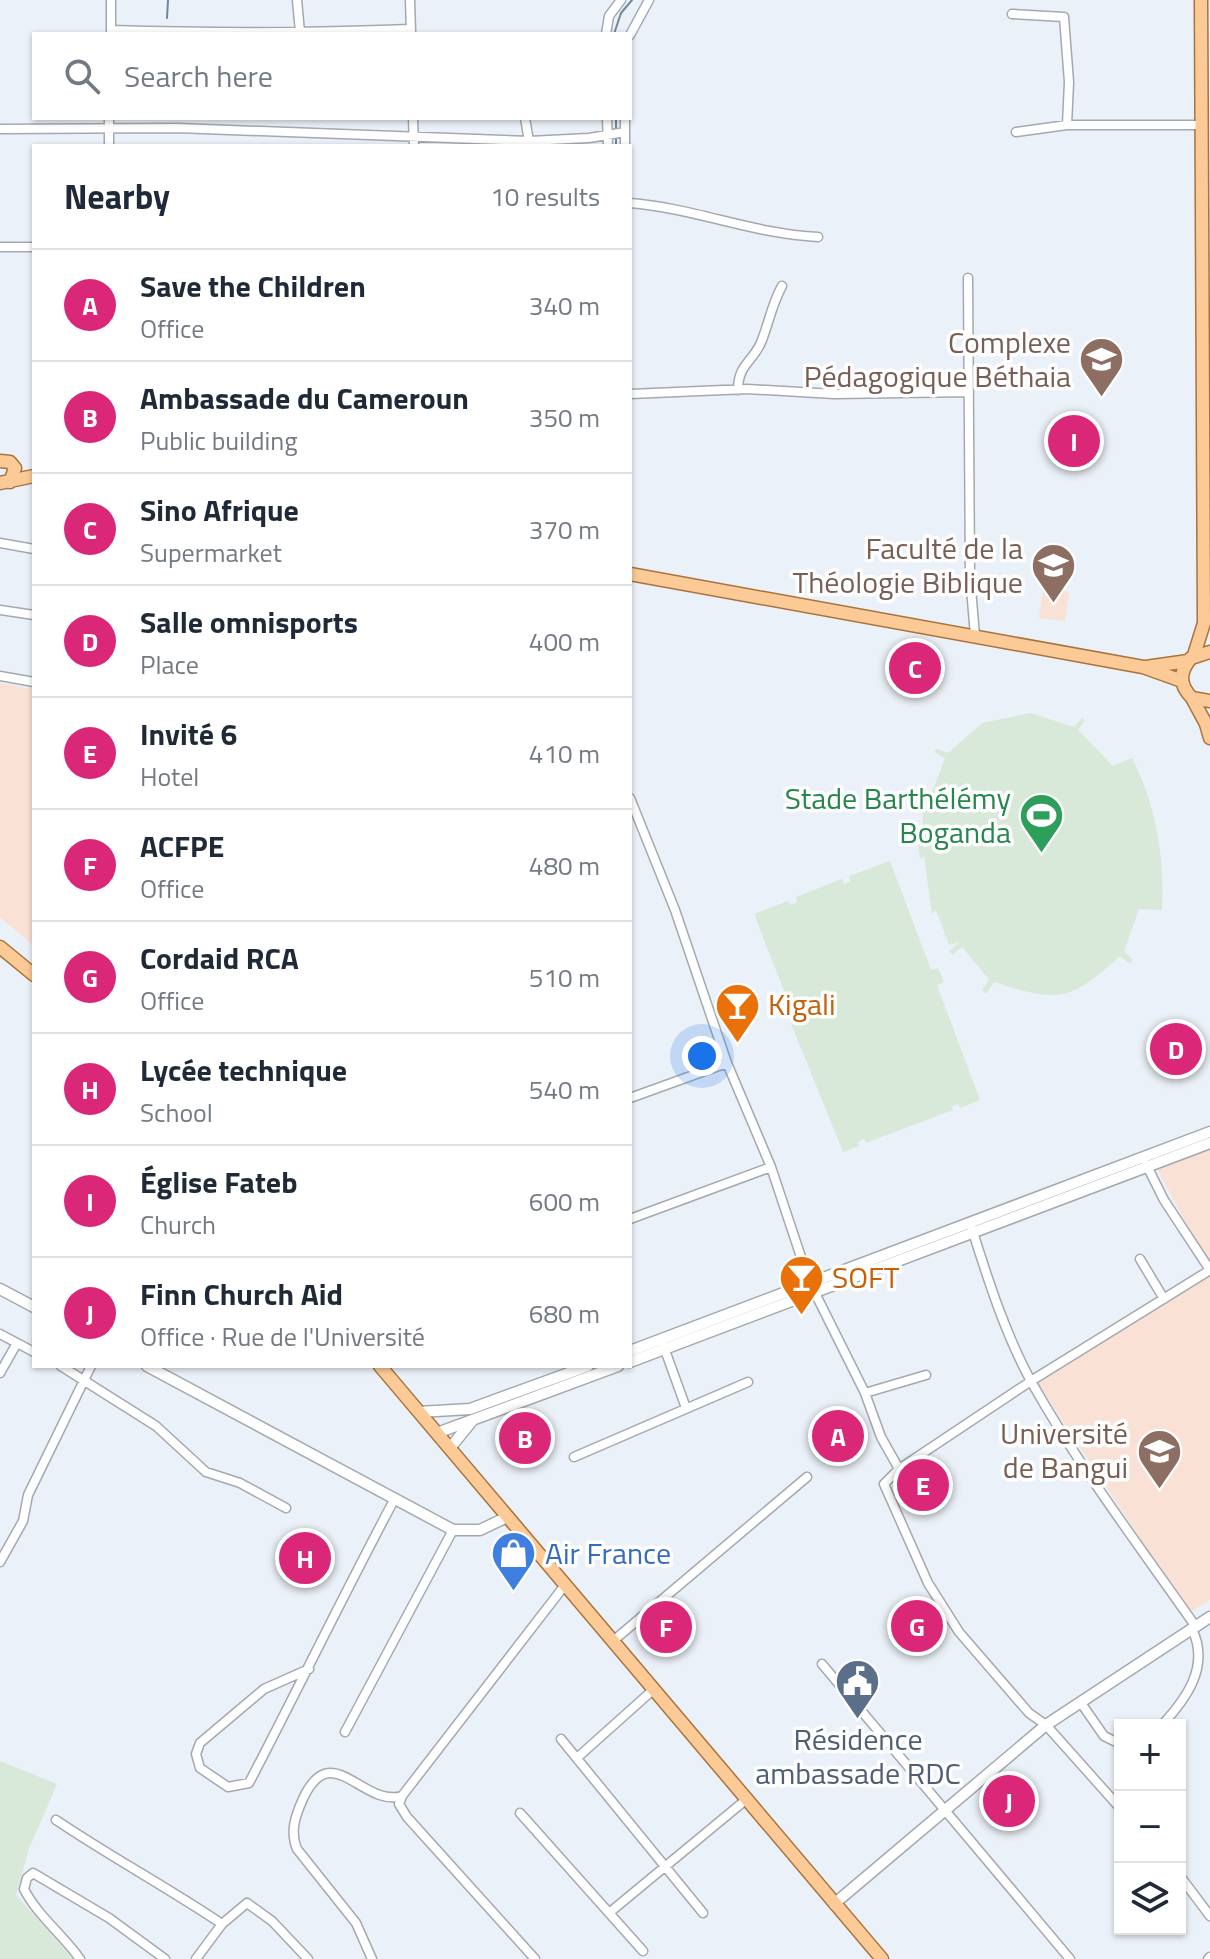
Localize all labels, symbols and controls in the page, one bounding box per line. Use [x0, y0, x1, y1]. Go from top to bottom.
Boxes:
search box [32, 32, 632, 120]
text: Search here [124, 53, 273, 99]
icon: search [60, 54, 104, 98]
text: Nearby [64, 170, 170, 222]
text: 10 results [490, 177, 600, 216]
text: Save the Children [140, 263, 366, 309]
text: A [82, 286, 98, 325]
text: 340 m [529, 286, 600, 325]
text: Office [140, 309, 204, 348]
place label: Complexe Pédagogique Béthaia [804, 319, 1071, 399]
school or university icon: Complexe Pédagogique Béthaia [1078, 336, 1126, 399]
text: Ambassade du Cameroun [140, 375, 469, 421]
text: B [82, 398, 98, 437]
text: 350 m [529, 398, 600, 437]
pin: I [1048, 411, 1100, 471]
text: Public building [140, 421, 298, 460]
text: Sino Afrique [140, 487, 299, 533]
text: C [83, 510, 97, 549]
text: 370 m [529, 510, 600, 549]
place label: Faculté de la Théologie Biblique [792, 525, 1023, 605]
text: Supermarket [140, 533, 282, 572]
school or university icon: Faculté de la Théologie Biblique [1030, 542, 1078, 605]
text: Salle omnisports [140, 599, 358, 645]
text: D [82, 622, 98, 661]
text: 400 m [529, 622, 600, 661]
pin: C [889, 638, 941, 698]
text: Place [140, 645, 199, 684]
text: Invité 6 [140, 711, 237, 757]
text: E [83, 734, 97, 773]
text: 410 m [529, 734, 600, 773]
text: Hotel [140, 757, 199, 796]
place label: Stade Barthélémy Boganda [785, 775, 1011, 855]
sports icon: Stade Barthélémy Boganda [1018, 792, 1066, 855]
text: ACFPE [140, 823, 224, 869]
text: F [83, 846, 97, 885]
text: 480 m [529, 846, 600, 885]
text: Office [140, 869, 204, 908]
text: Cordaid RCA [140, 935, 299, 981]
text: G [82, 958, 98, 997]
text: 510 m [529, 958, 600, 997]
text: Office [140, 981, 204, 1020]
bar icon: Kigali [713, 981, 761, 1044]
place label: Kigali [768, 981, 836, 1027]
pin: D [1150, 1019, 1202, 1079]
your location [682, 1036, 722, 1076]
text: Lycée technique [140, 1047, 347, 1093]
text: H [81, 1070, 99, 1109]
text: 540 m [529, 1070, 600, 1109]
text: School [140, 1093, 213, 1132]
text: Église Fateb [140, 1159, 297, 1205]
text: I [86, 1182, 94, 1221]
text: 600 m [529, 1182, 600, 1221]
text: Church [140, 1205, 216, 1244]
bar icon: SOFT [777, 1254, 825, 1317]
place label: SOFT [832, 1254, 900, 1300]
text: Finn Church Aid [140, 1271, 343, 1317]
text: J [86, 1294, 94, 1333]
text: 680 m [529, 1294, 600, 1333]
text: Office · Rue de l'Université [140, 1317, 425, 1356]
pin: A [812, 1406, 864, 1466]
pin: B [499, 1408, 551, 1468]
place label: Université de Bangui [1000, 1410, 1128, 1490]
school or university icon: Université de Bangui [1135, 1427, 1183, 1490]
pin: E [897, 1455, 949, 1515]
pin: H [279, 1528, 331, 1588]
shop icon: Air France [490, 1530, 538, 1593]
place label: Air France [545, 1530, 671, 1576]
pin: G [891, 1596, 943, 1656]
pin: F [640, 1597, 692, 1657]
public building icon: Résidence ambassade RDC [834, 1658, 882, 1721]
place label: Résidence ambassade RDC [755, 1716, 961, 1796]
map controls [1114, 1719, 1186, 1935]
button: + [1114, 1719, 1186, 1791]
pin: J [983, 1771, 1035, 1831]
button: − [1114, 1791, 1186, 1863]
button: layers [1114, 1863, 1186, 1935]

